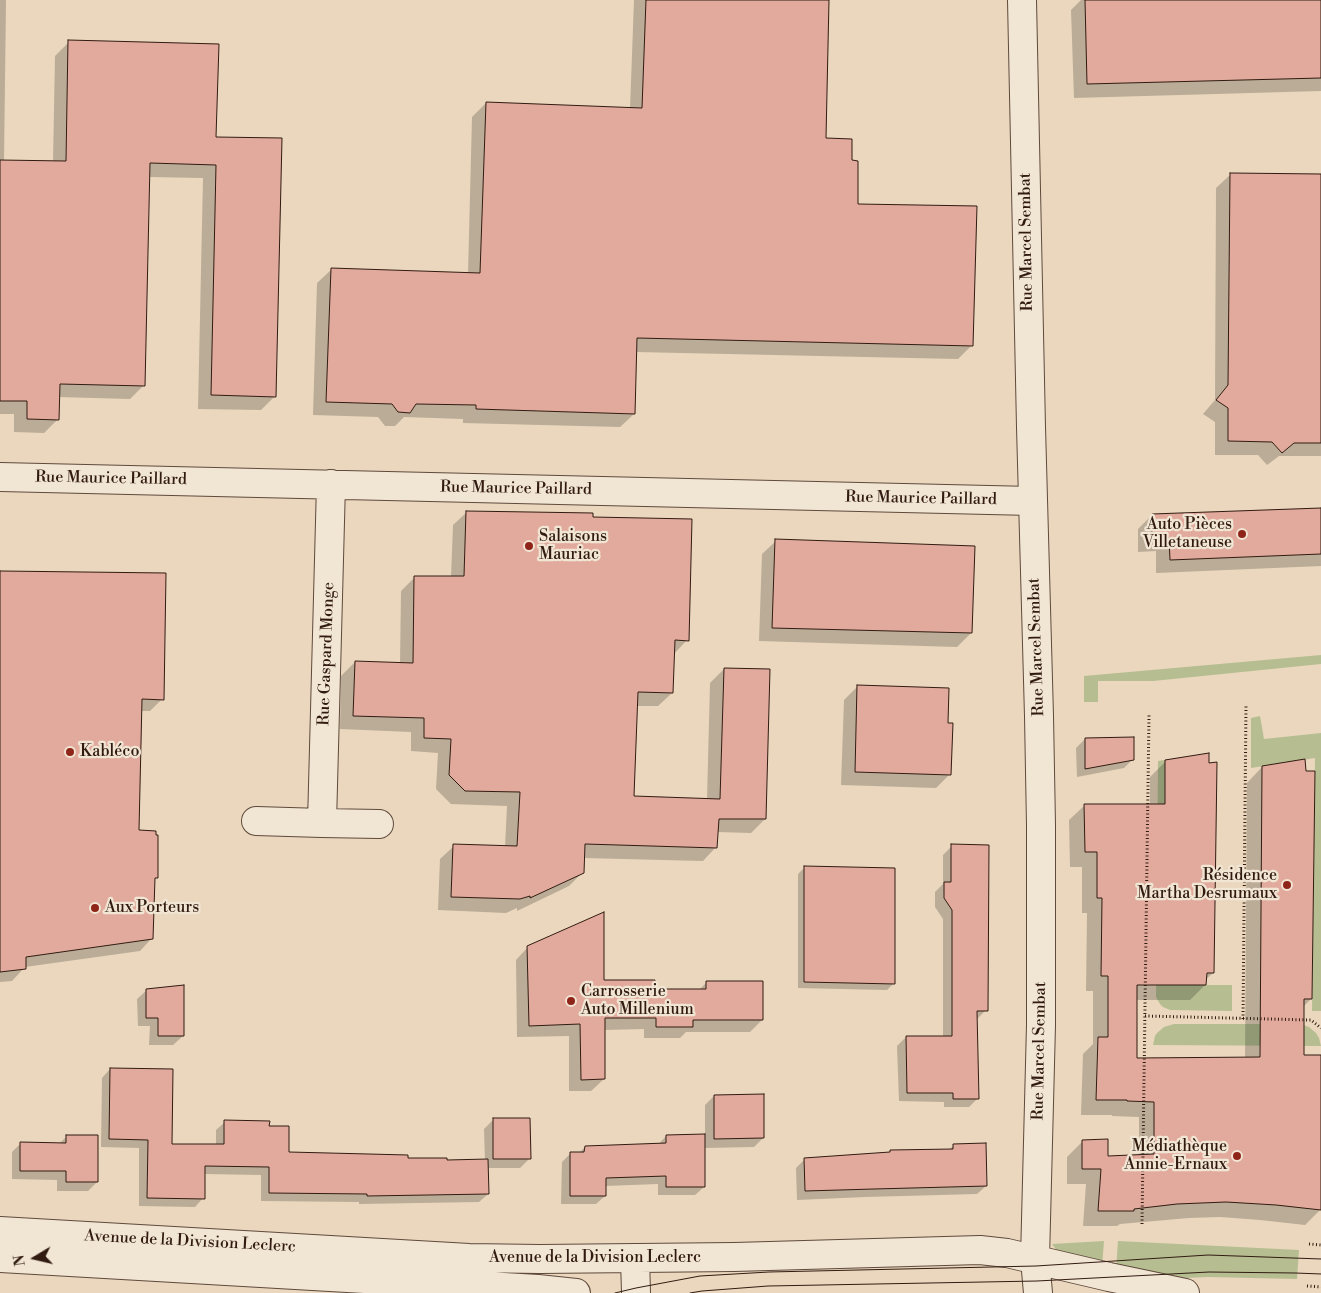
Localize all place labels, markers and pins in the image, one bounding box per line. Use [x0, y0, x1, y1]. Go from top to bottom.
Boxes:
place label: Auto Pièces Villetaneuse [1143, 515, 1232, 553]
place label: Salaisons Mauriac [539, 527, 607, 565]
marker: Auto Pièces Villetaneuse [1236, 528, 1248, 540]
marker: Salaisons Mauriac [523, 540, 535, 552]
place label: Kabléco [80, 742, 139, 762]
marker: Kabléco [64, 746, 76, 758]
place label: Résidence Martha Desrumaux [1137, 866, 1277, 904]
marker: Résidence Martha Desrumaux [1281, 879, 1293, 891]
place label: Aux Porteurs [105, 898, 199, 918]
marker: Aux Porteurs [89, 902, 101, 914]
place label: Carrosserie Auto Millenium [581, 982, 694, 1020]
marker: Carrosserie Auto Millenium [565, 995, 577, 1007]
place label: Médiathèque Annie-Ernaux [1124, 1137, 1227, 1175]
marker: Médiathèque Annie-Ernaux [1231, 1150, 1243, 1162]

